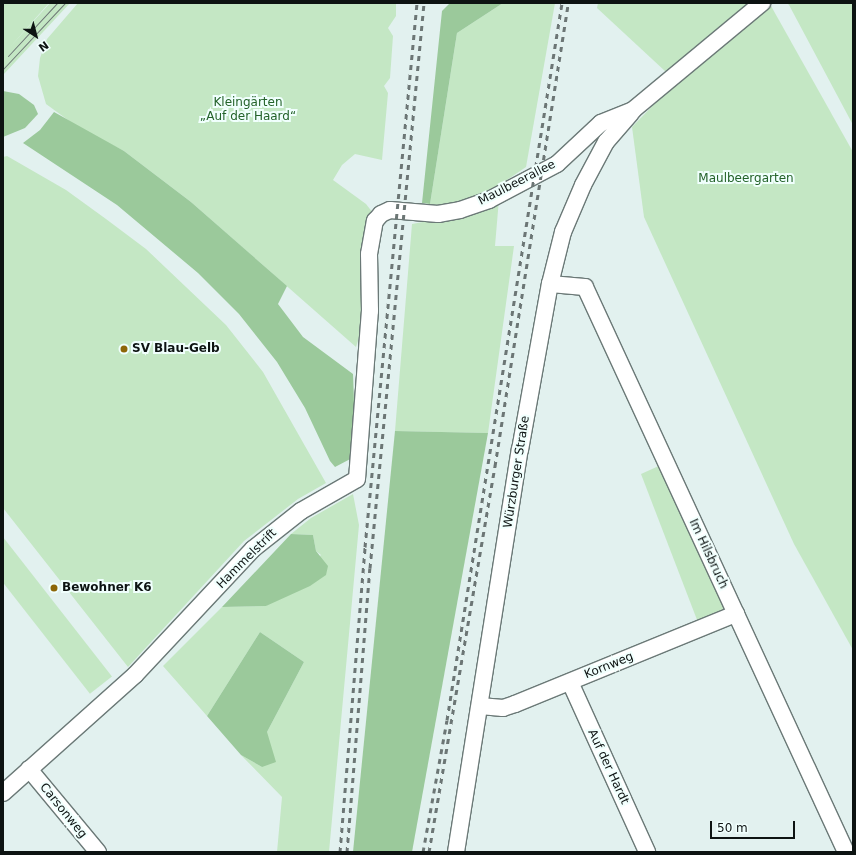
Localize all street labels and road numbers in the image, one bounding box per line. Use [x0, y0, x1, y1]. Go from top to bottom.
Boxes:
street label: Maulbeerallee [476, 157, 558, 209]
street label: Würzburger Straße [501, 415, 533, 529]
street label: Im Hilsbruch [686, 517, 730, 591]
street label: Hammelstrift [214, 526, 280, 592]
street label: Kornweg [582, 650, 636, 682]
street label: Auf der Hardt [584, 727, 632, 807]
street label: Carsonweg [36, 781, 90, 841]

